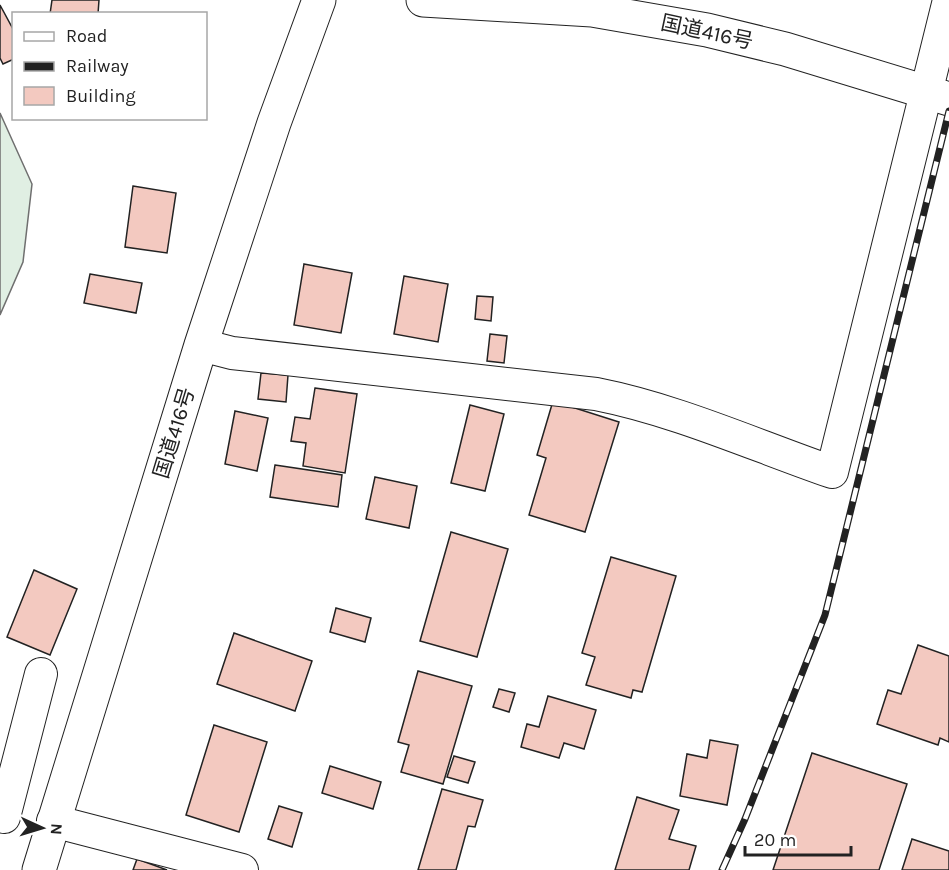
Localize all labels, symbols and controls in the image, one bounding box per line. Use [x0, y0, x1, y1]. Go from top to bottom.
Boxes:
street label: 国道416号 [659, 11, 755, 53]
legend [12, 12, 207, 120]
text: Road [66, 25, 107, 47]
text: Railway [66, 55, 129, 77]
text: Building [66, 85, 136, 107]
street label: 国道416号 [149, 385, 199, 481]
north arrow [12, 798, 72, 858]
scale bar [745, 819, 852, 857]
text: N [47, 823, 66, 835]
text: 20 m [754, 829, 796, 851]

